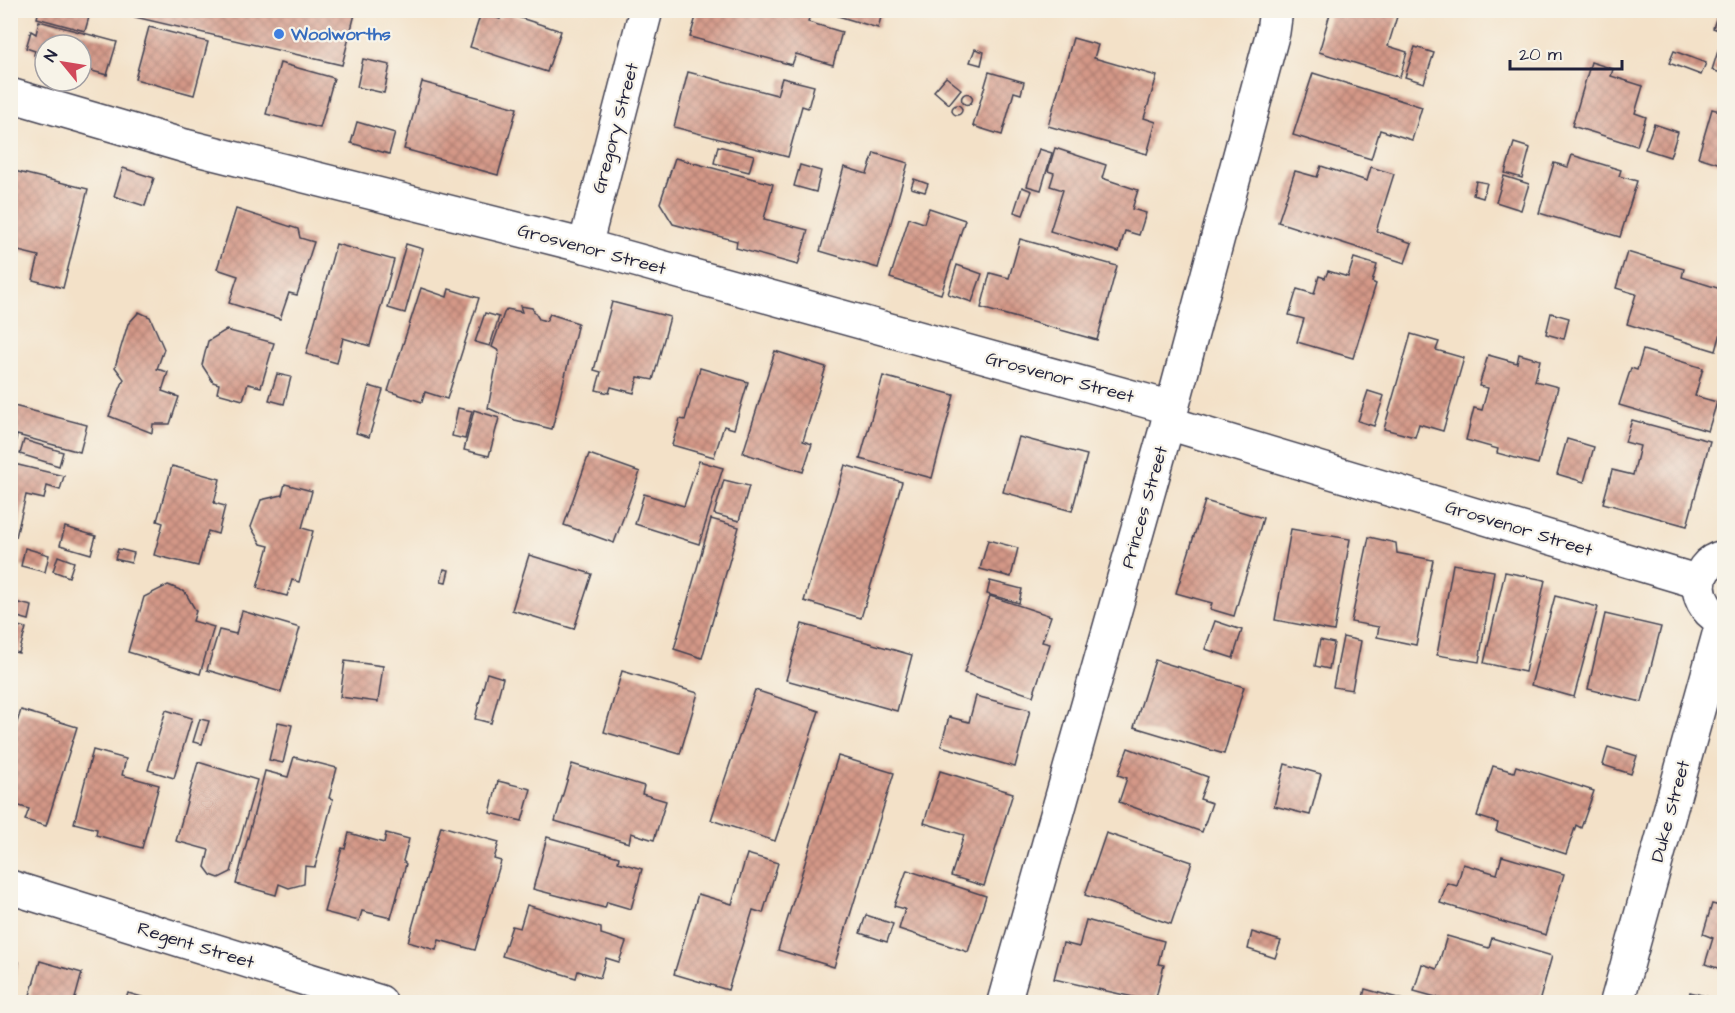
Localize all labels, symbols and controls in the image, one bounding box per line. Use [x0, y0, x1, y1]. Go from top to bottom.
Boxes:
place label: Woolworths [290, 22, 391, 47]
marker: Woolworths [272, 27, 286, 41]
north arrow [33, 33, 93, 93]
scale bar [1510, 33, 1622, 71]
text: 20 m [1519, 42, 1562, 67]
text: N [39, 46, 63, 66]
street label: Gregory Street [586, 59, 646, 196]
street label: Grosvenor Street [515, 218, 669, 281]
street label: Grosvenor Street [983, 346, 1137, 409]
street label: Princes Street [1115, 442, 1174, 571]
street label: Grosvenor Street [1442, 494, 1596, 563]
street label: Duke Street [1645, 757, 1696, 865]
street label: Regent Street [134, 916, 258, 976]

